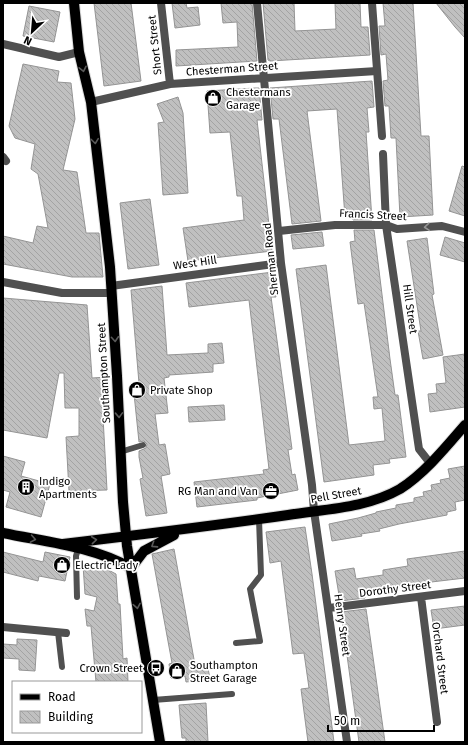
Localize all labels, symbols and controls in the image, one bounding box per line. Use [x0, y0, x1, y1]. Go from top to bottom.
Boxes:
north arrow [12, 12, 52, 52]
street label: Short Street [145, 15, 165, 75]
text: N [22, 33, 34, 48]
street label: Chesterman Street [186, 59, 279, 79]
one-way arrow [79, 66, 87, 72]
place label: Chestermans Garage [226, 86, 291, 112]
shop icon: Chestermans Garage [203, 88, 223, 108]
one-way arrow [90, 138, 99, 144]
street label: Francis Street [339, 207, 407, 223]
street label: Sherman Road [261, 222, 281, 296]
one-way arrow [424, 222, 430, 231]
street label: West Hill [172, 253, 218, 273]
street label: Hill Street [400, 283, 420, 335]
street label: Southampton Street [95, 322, 113, 424]
one-way arrow [110, 336, 119, 342]
shop icon: Private Shop [127, 380, 147, 400]
place label: Private Shop [150, 384, 213, 397]
one-way arrow [115, 412, 123, 418]
place label: Indigo Apartments [39, 475, 97, 501]
building icon: Indigo Apartments [16, 477, 36, 497]
office icon: RG Man and Van [261, 481, 281, 501]
street label: Pell Street [310, 484, 362, 506]
place label: RG Man and Van [178, 485, 258, 498]
one-way arrow [30, 534, 36, 543]
one-way arrow [91, 536, 97, 545]
one-way arrow [151, 540, 158, 548]
shop icon: Electric Lady [52, 555, 72, 575]
place label: Electric Lady [75, 559, 139, 572]
street label: Dorothy Street [358, 578, 432, 600]
street label: Henry Street [331, 593, 353, 657]
one-way arrow [132, 603, 141, 609]
street label: Orchard Street [429, 621, 451, 695]
bus stop icon: Crown Street [146, 658, 166, 678]
place label: Southampton Street Garage [190, 659, 258, 685]
shop icon: Southampton Street Garage [167, 661, 187, 681]
place label: Crown Street [80, 662, 143, 675]
legend [12, 681, 142, 733]
text: Road [48, 690, 76, 704]
scale bar [328, 707, 434, 733]
text: Building [48, 710, 94, 724]
text: 50 m [334, 714, 360, 728]

